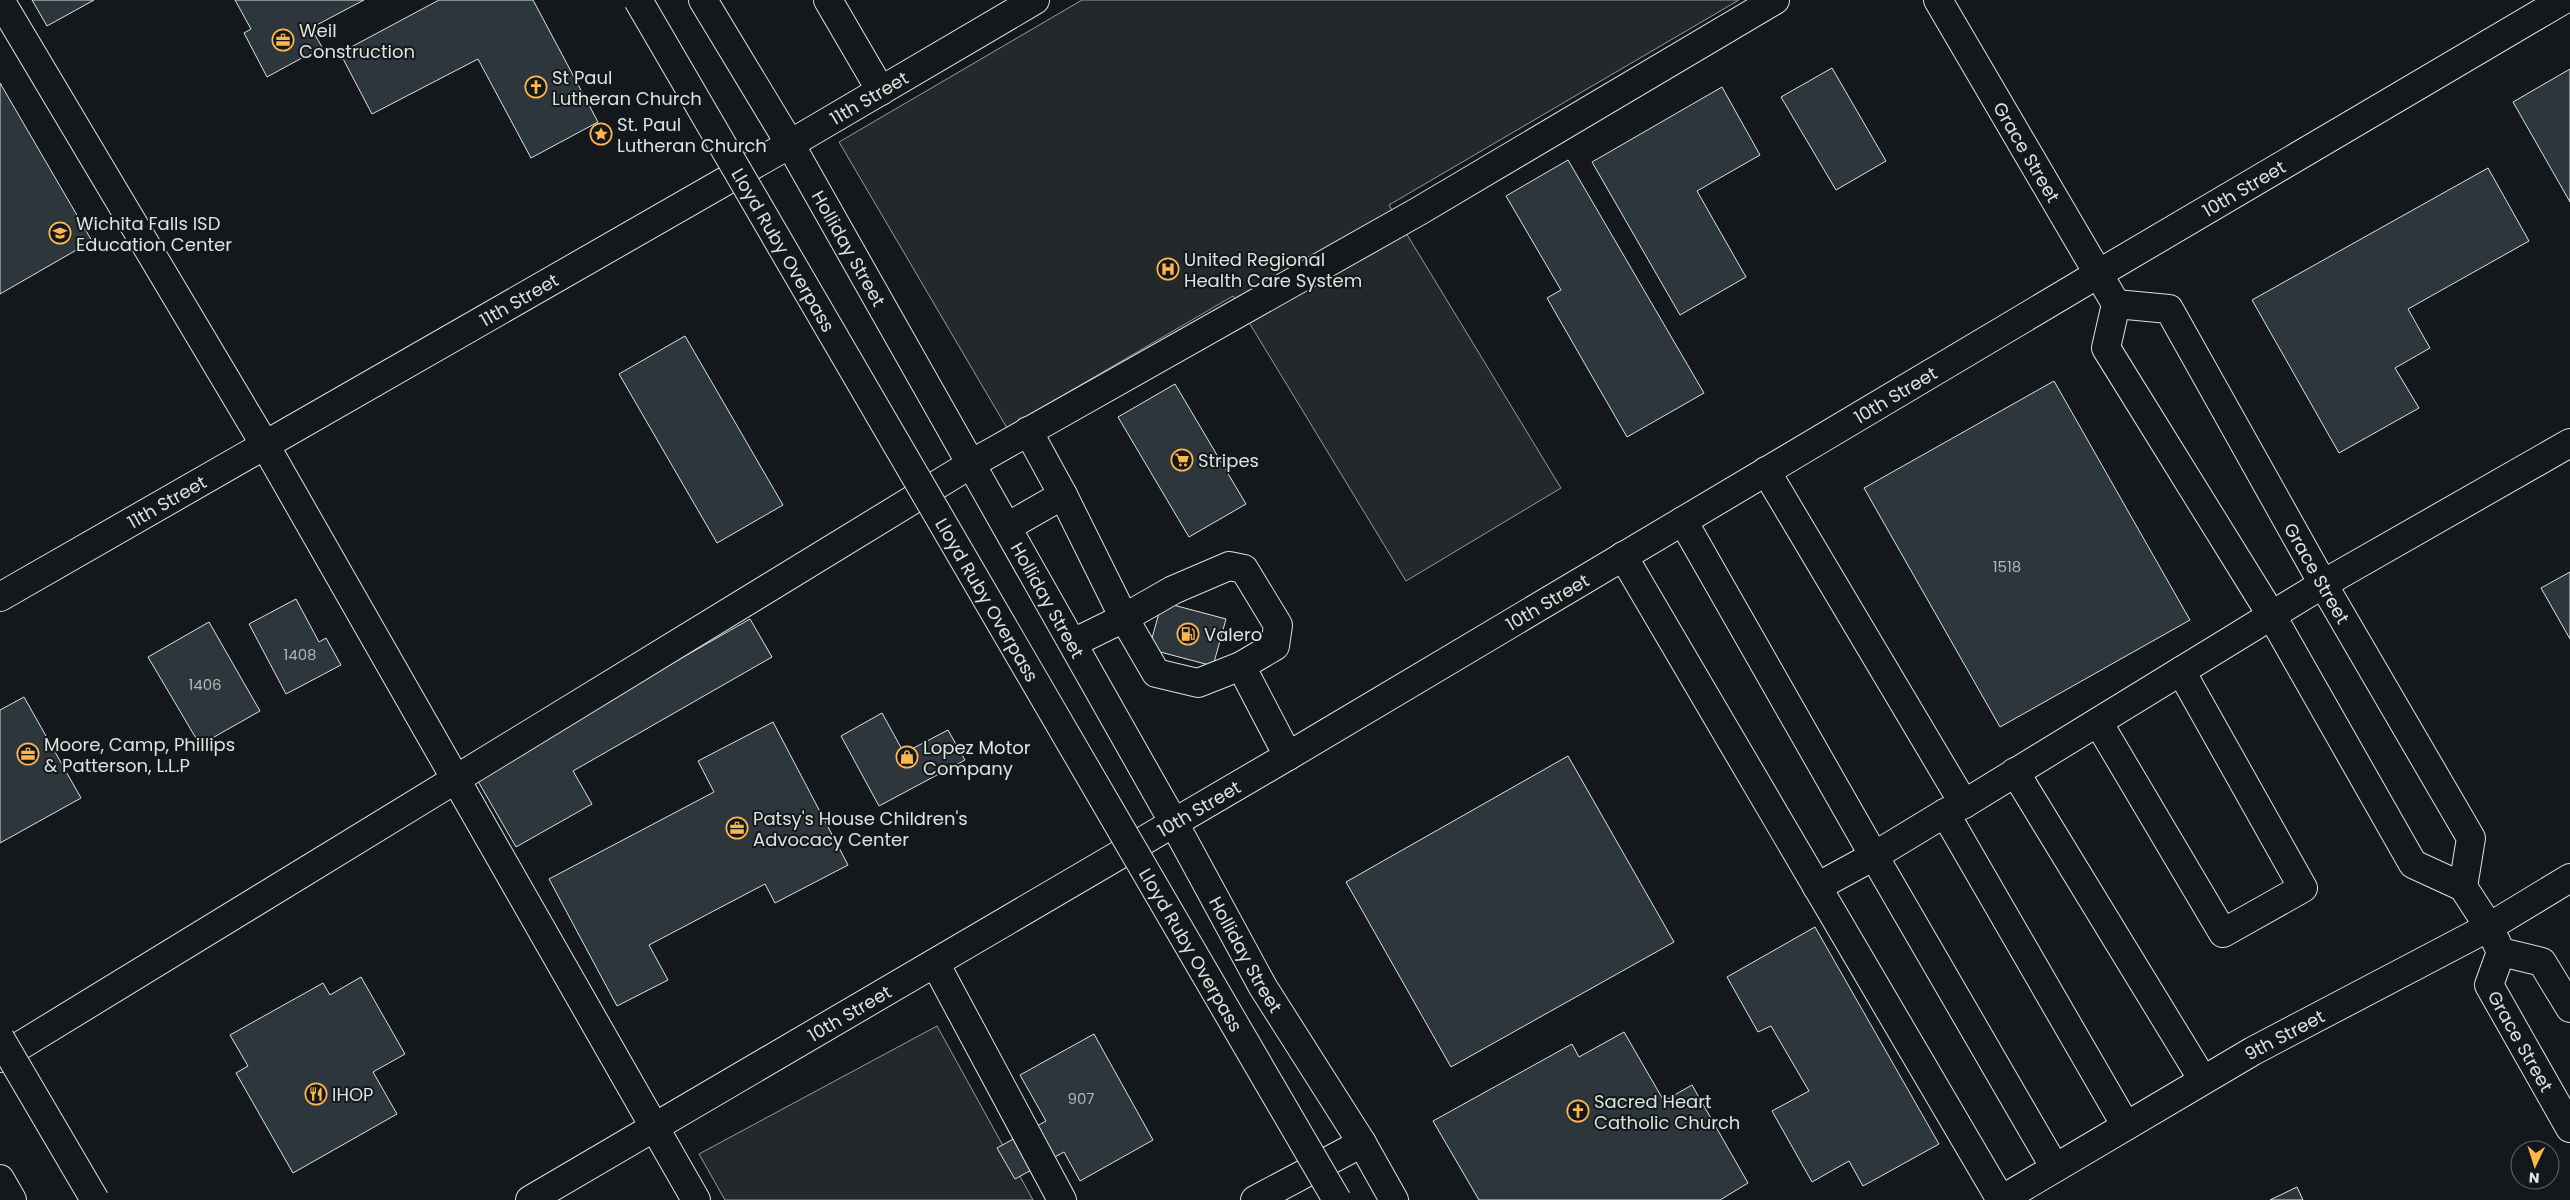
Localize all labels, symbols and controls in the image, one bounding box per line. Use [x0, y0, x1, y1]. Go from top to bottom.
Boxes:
place label: Weil Construction [299, 18, 415, 64]
office icon: Weil Construction [271, 28, 295, 52]
place label: St Paul Lutheran Church [552, 65, 702, 111]
street label: 11th Street [825, 65, 913, 131]
church icon: St Paul Lutheran Church [524, 75, 548, 99]
street label: Grace Street [1988, 97, 2066, 207]
place label: St. Paul Lutheran Church [617, 112, 767, 158]
place icon: St. Paul Lutheran Church [589, 122, 613, 146]
street label: 10th Street [2197, 154, 2290, 223]
street label: Lloyd Ruby Overpass [726, 163, 841, 336]
street label: Holliday Street [806, 186, 892, 311]
place label: Wichita Falls ISD Education Center [76, 211, 232, 257]
school or university icon: Wichita Falls ISD Education Center [48, 221, 72, 245]
place label: United Regional Health Care System [1184, 247, 1362, 293]
hospital icon: United Regional Health Care System [1156, 257, 1180, 281]
street label: 11th Street [475, 267, 563, 332]
street label: 10th Street [1849, 360, 1941, 429]
supermarket icon: Stripes [1170, 448, 1194, 472]
place label: Stripes [1198, 448, 1259, 473]
street label: 11th Street [123, 469, 211, 534]
street label: Lloyd Ruby Overpass [930, 513, 1045, 686]
street label: Grace Street [2279, 518, 2356, 628]
street label: Holliday Street [1005, 537, 1091, 662]
house number: 1518 [1993, 556, 2021, 577]
street label: 10th Street [1501, 567, 1593, 636]
fuel station icon: Valero [1176, 622, 1200, 646]
place label: Valero [1204, 622, 1262, 647]
house number: 1408 [283, 644, 317, 665]
house number: 1406 [188, 674, 222, 695]
place label: Moore, Camp, Phillips & Patterson, L.L.P [44, 732, 235, 778]
place label: Lopez Motor Company [923, 735, 1031, 781]
office icon: Moore, Camp, Phillips & Patterson, L.L.P [16, 742, 40, 766]
shop icon: Lopez Motor Company [895, 745, 919, 769]
street label: 10th Street [1152, 774, 1245, 843]
place label: Patsy's House Children's Advocacy Center [753, 806, 968, 852]
office icon: Patsy's House Children's Advocacy Center [725, 816, 749, 840]
street label: Lloyd Ruby Overpass [1134, 863, 1249, 1036]
street label: Holliday Street [1204, 892, 1288, 1017]
street label: 10th Street [803, 979, 896, 1047]
street label: Grace Street [2482, 986, 2559, 1096]
street label: 9th Street [2240, 1003, 2329, 1066]
restaurant icon: IHOP [304, 1082, 328, 1106]
place label: IHOP [332, 1082, 373, 1107]
house number: 907 [1067, 1088, 1095, 1109]
place label: Sacred Heart Catholic Church [1594, 1089, 1740, 1135]
church icon: Sacred Heart Catholic Church [1566, 1099, 1590, 1123]
north arrow [2510, 1140, 2560, 1190]
text: N [2528, 1168, 2540, 1188]

